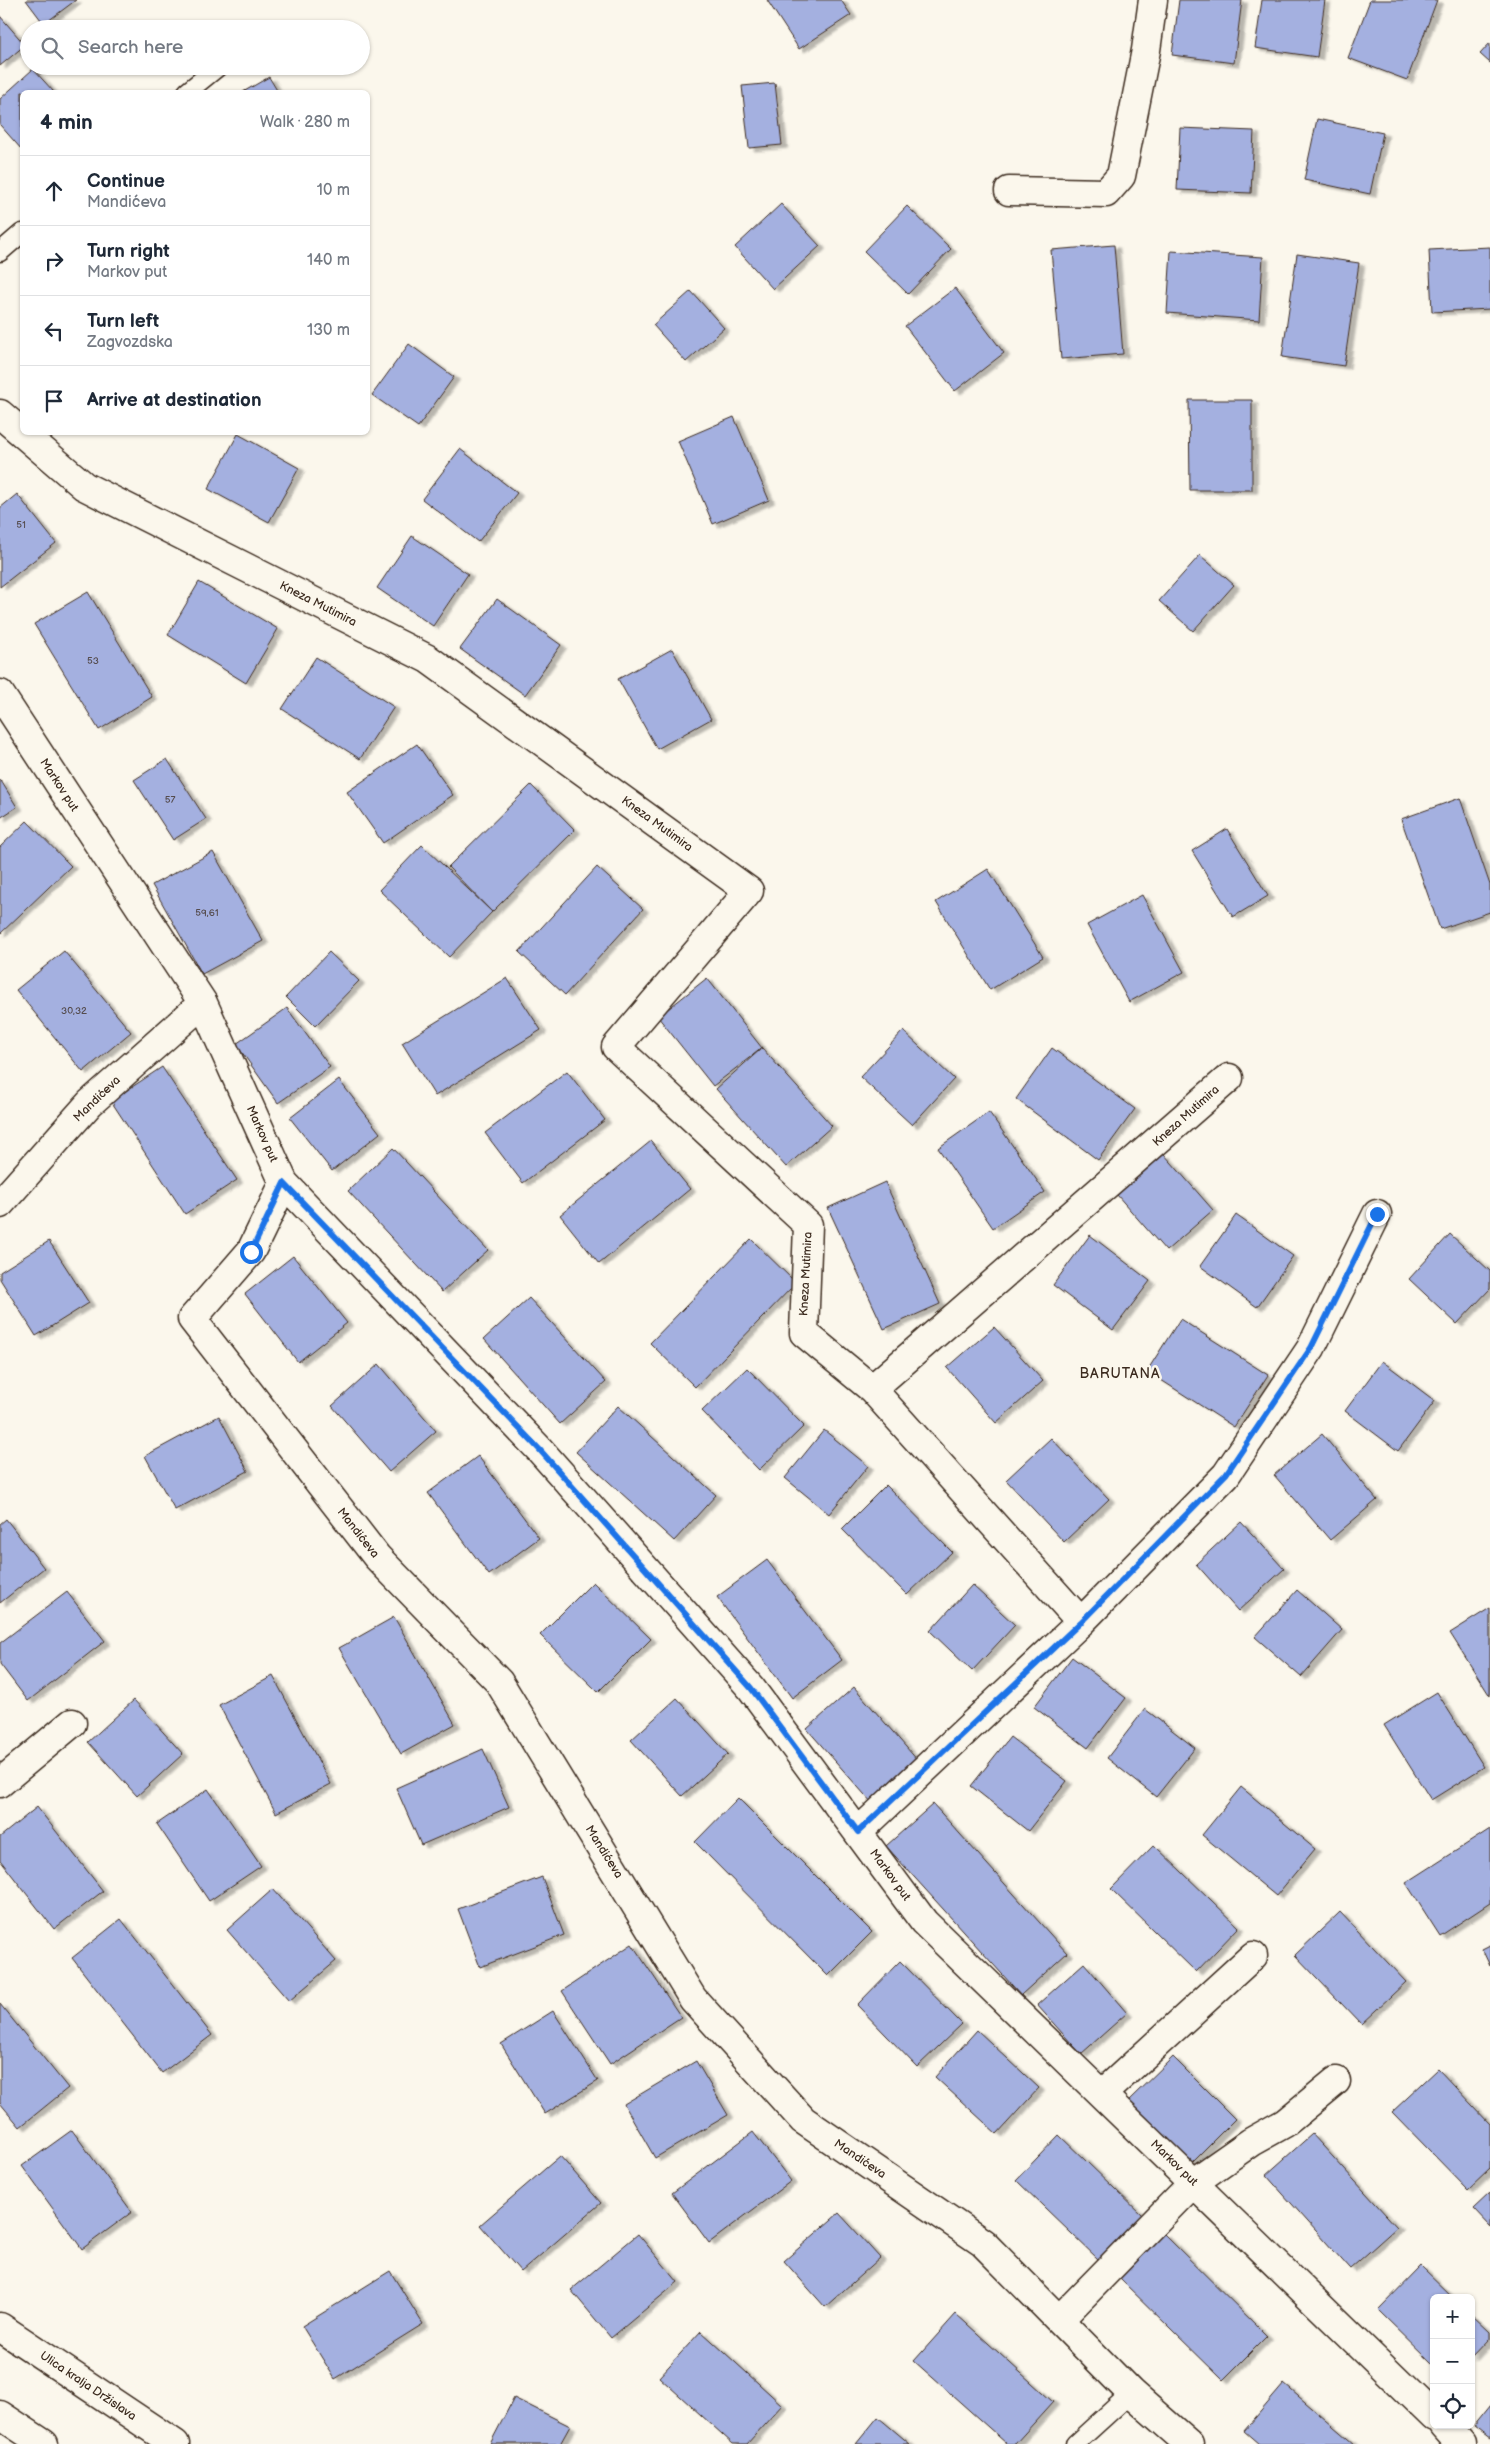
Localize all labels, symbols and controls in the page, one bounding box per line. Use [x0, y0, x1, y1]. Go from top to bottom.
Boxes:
search box [20, 20, 370, 75]
icon: search [38, 34, 66, 62]
text: Search here [78, 36, 183, 59]
text: 4 min [40, 110, 93, 135]
text: Walk · 280 m [260, 113, 350, 132]
text: Continue [87, 170, 165, 193]
icon: ahead [40, 177, 68, 205]
text: 10 m [317, 181, 350, 200]
text: Mandićeva [87, 193, 166, 212]
text: Turn right [87, 240, 170, 263]
icon: right [40, 247, 68, 275]
text: 140 m [307, 251, 350, 270]
text: Markov put [87, 263, 167, 282]
text: Turn left [87, 310, 159, 333]
icon: left [40, 317, 68, 345]
text: 130 m [307, 321, 350, 340]
text: Zagvozdska [87, 333, 173, 352]
icon: arrive [40, 387, 68, 415]
text: Arrive at destination [87, 389, 262, 412]
house number: 51 [16, 519, 26, 531]
street label: Kneza Mutimira [277, 578, 359, 630]
house number: 53 [87, 655, 99, 667]
street label: Markov put [36, 756, 82, 815]
street label: Kneza Mutimira [618, 793, 696, 855]
house number: 57 [165, 794, 175, 806]
house number: 59,61 [195, 907, 219, 919]
house number: 30,32 [61, 1005, 87, 1017]
street label: Mandićeva [70, 1073, 124, 1125]
street label: Kneza Mutimira [1150, 1082, 1223, 1150]
street label: Markov put [243, 1103, 281, 1165]
route end [1366, 1203, 1389, 1226]
street label: Kneza Mutimira [796, 1231, 816, 1317]
route start [240, 1241, 263, 1264]
district label: BARUTANA [1080, 1365, 1160, 1382]
street label: Mandićeva [334, 1505, 382, 1561]
street label: Mandićeva [582, 1823, 626, 1881]
street label: Markov put [866, 1846, 914, 1904]
street label: Mandićeva [831, 2136, 889, 2182]
street label: Markov put [1147, 2137, 1201, 2189]
map controls [1430, 2294, 1475, 2429]
button: + [1430, 2294, 1475, 2339]
button: − [1430, 2339, 1475, 2384]
street label: Ulica kralja Držislava [37, 2348, 139, 2424]
button: locate [1430, 2384, 1475, 2429]

